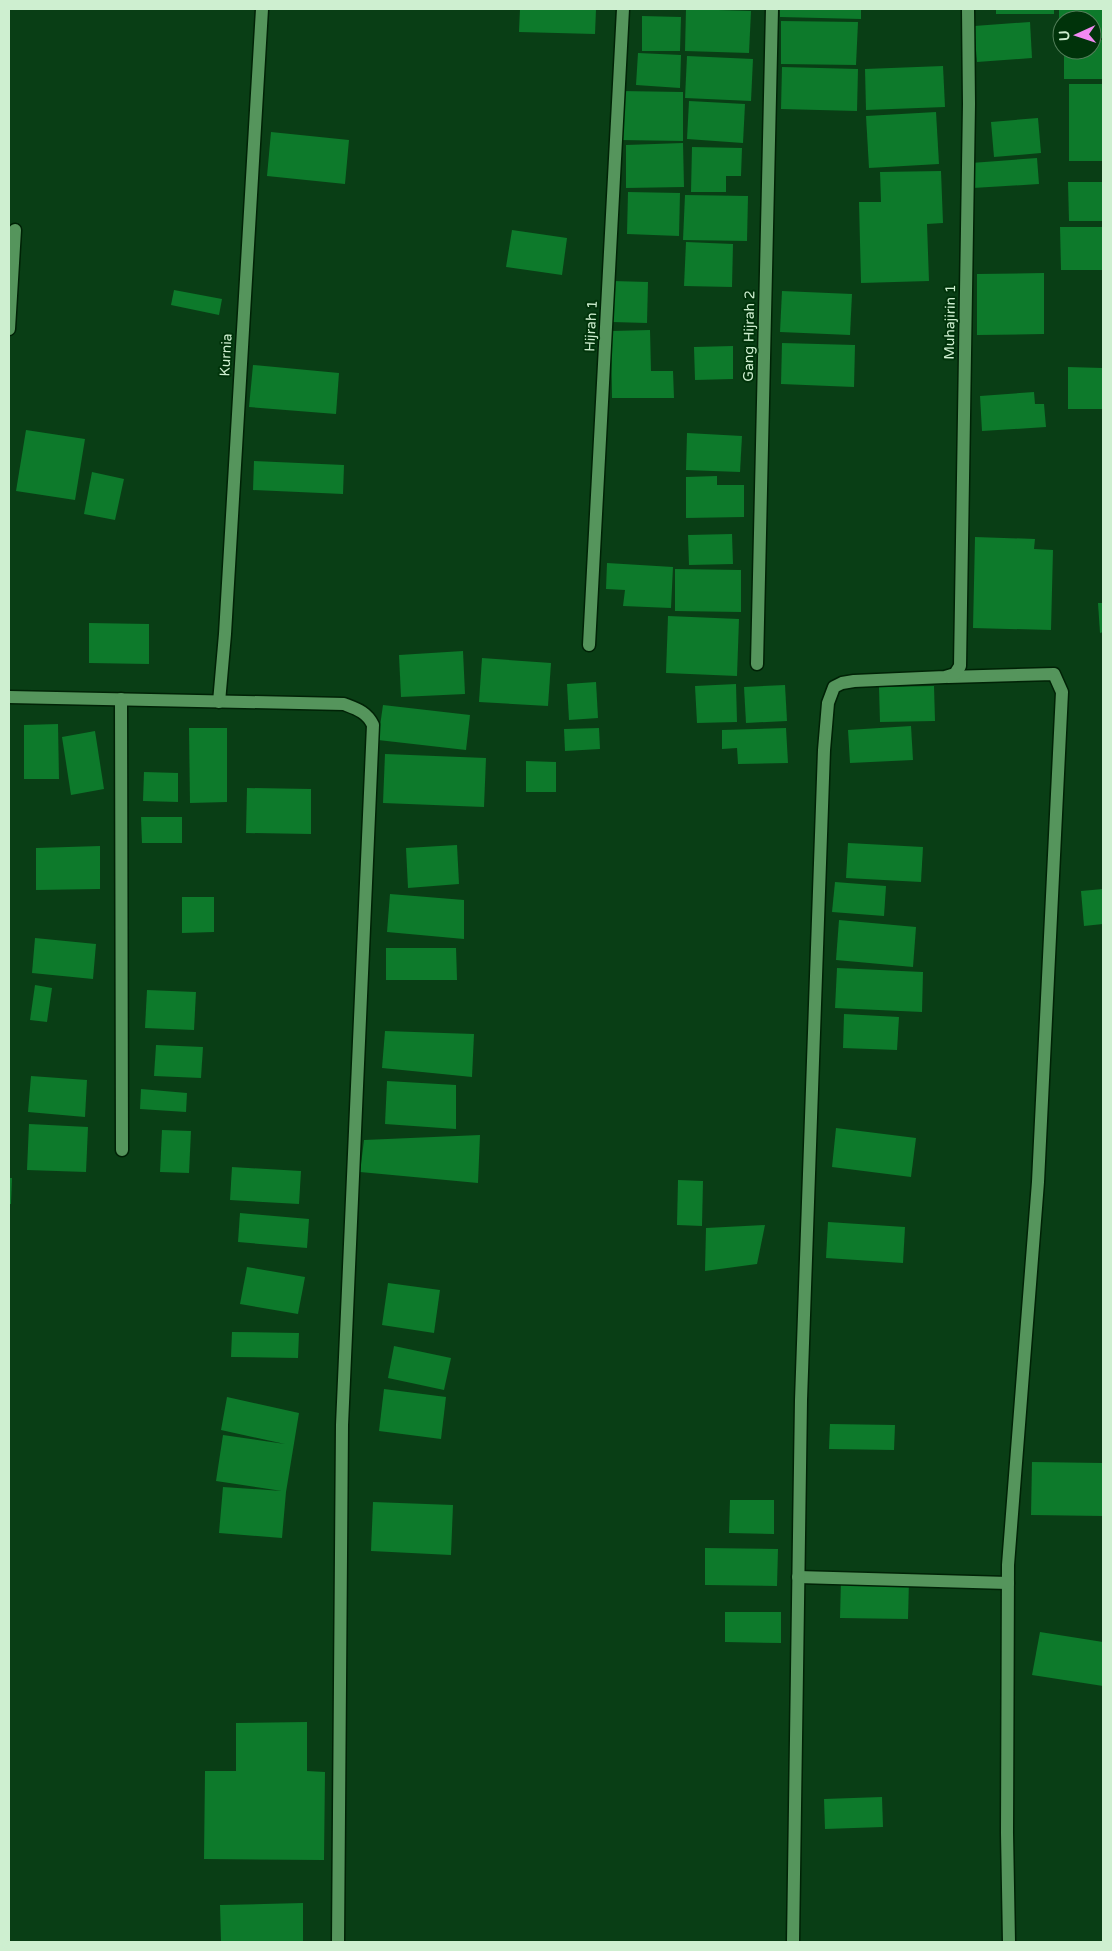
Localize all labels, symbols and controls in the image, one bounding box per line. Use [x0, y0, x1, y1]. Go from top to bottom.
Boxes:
north arrow [1052, 10, 1102, 60]
text: U [1056, 30, 1073, 41]
street label: Muhajirin 1 [941, 284, 959, 360]
street label: Gang Hijrah 2 [740, 290, 758, 382]
street label: Hijrah 1 [581, 300, 601, 352]
street label: Kurnia [216, 333, 236, 377]

